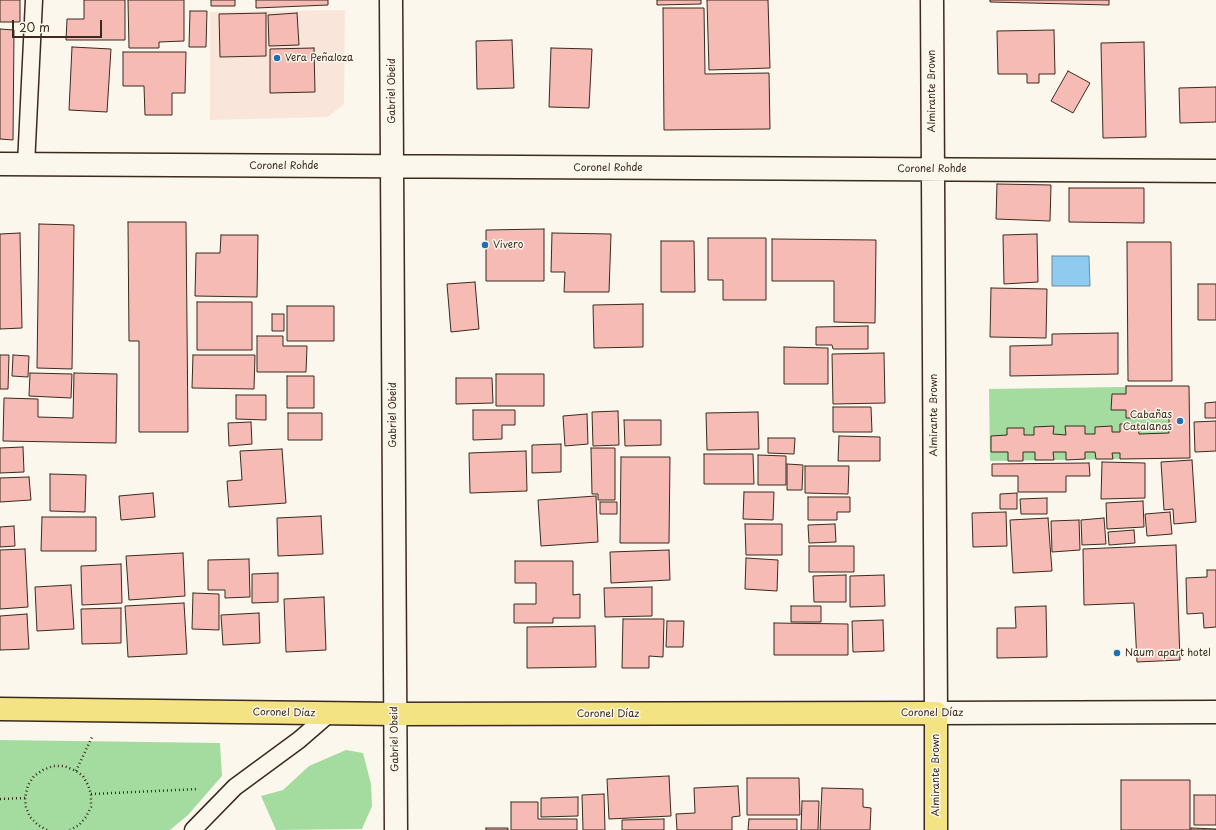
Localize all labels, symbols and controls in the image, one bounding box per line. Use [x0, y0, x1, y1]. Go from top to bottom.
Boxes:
scale bar [14, 12, 104, 38]
text: 20 m [19, 18, 50, 36]
street label: Almirante Brown [926, 50, 938, 132]
place label: Vera Peñaloza [285, 52, 353, 64]
marker: Vera Peñaloza [272, 53, 282, 63]
street label: Gabriel Obeid [386, 58, 398, 124]
street label: Coronel Rohde [249, 160, 319, 172]
street label: Coronel Rohde [573, 162, 643, 174]
street label: Coronel Rohde [897, 163, 967, 175]
place label: Vivero [493, 239, 523, 251]
marker: Vivero [480, 240, 490, 250]
street label: Almirante Brown [928, 374, 940, 456]
street label: Gabriel Obeid [387, 382, 399, 448]
place label: Cabañas Catalanas [1123, 409, 1172, 432]
marker: Cabañas Catalanas [1175, 416, 1185, 426]
place label: Naum apart hotel [1125, 647, 1211, 659]
marker: Naum apart hotel [1112, 648, 1122, 658]
street label: Coronel Díaz [253, 706, 315, 720]
street label: Gabriel Obeid [388, 706, 402, 772]
street label: Coronel Díaz [901, 707, 963, 719]
street label: Coronel Díaz [577, 708, 639, 720]
street label: Almirante Brown [930, 734, 942, 816]

